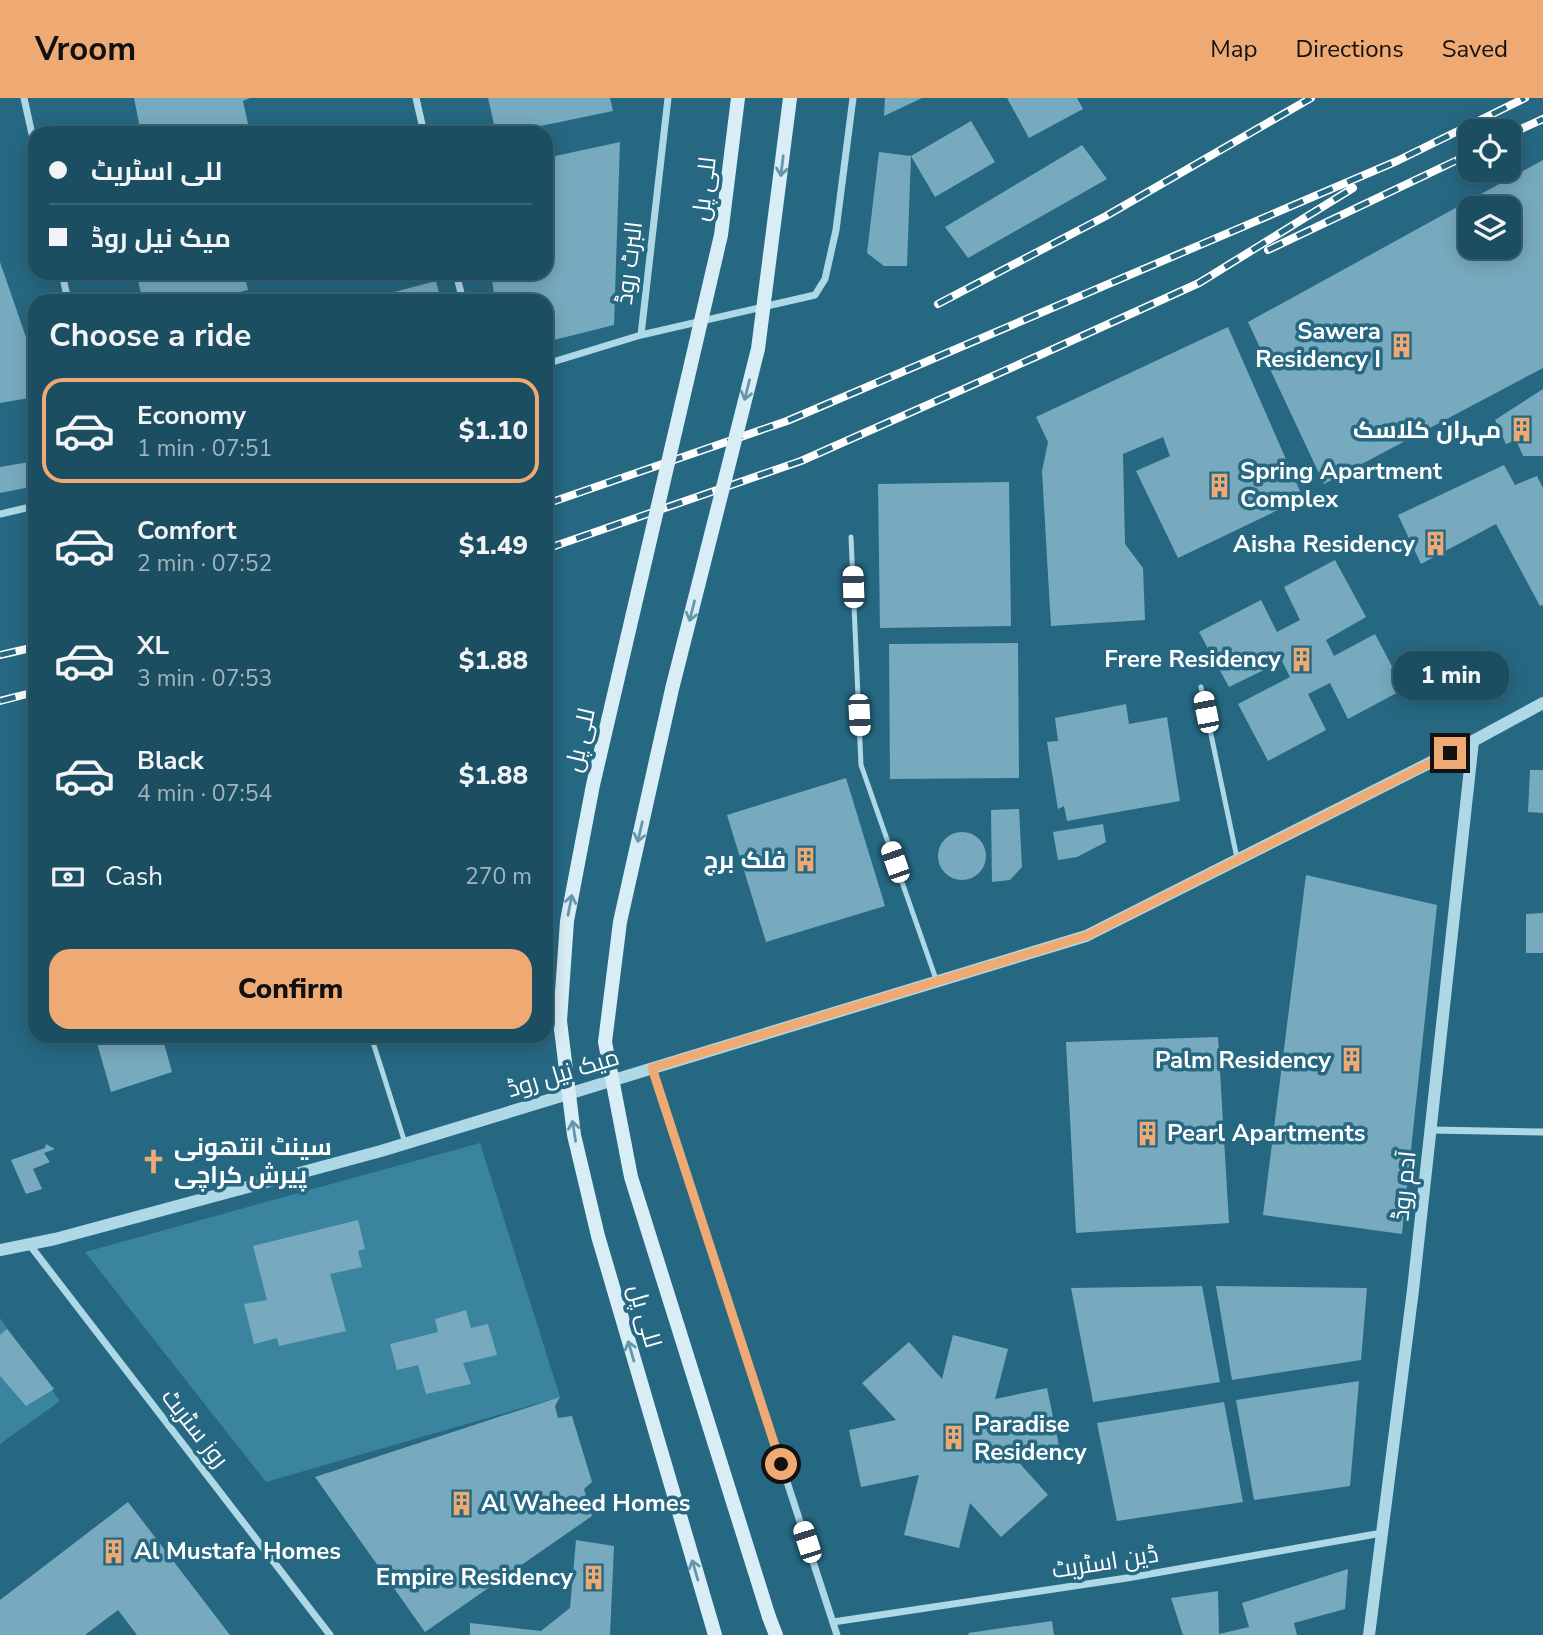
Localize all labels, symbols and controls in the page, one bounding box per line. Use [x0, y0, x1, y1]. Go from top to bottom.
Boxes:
text: Vroom [35, 27, 136, 72]
text: Map [1210, 33, 1257, 65]
text: Directions [1295, 33, 1404, 65]
text: Saved [1442, 33, 1508, 65]
map controls [1458, 119, 1521, 259]
button: locate [1458, 119, 1521, 182]
text: للی اسٹریٹ [91, 154, 222, 189]
one-way arrow [775, 154, 788, 177]
street label: للی پل [684, 155, 724, 223]
button: layers [1458, 196, 1521, 259]
street label: البرٹ روڈ [608, 220, 650, 306]
text: میک نیل روڈ [91, 221, 231, 256]
text: Choose a ride [49, 314, 251, 357]
place label: Sawera Residency I [1255, 315, 1381, 375]
building icon: Sawera Residency I [1387, 331, 1415, 359]
one-way arrow [740, 378, 753, 401]
text: Economy [137, 398, 246, 433]
icon: car [53, 399, 116, 462]
text: $1.10 [459, 413, 528, 448]
place label: مہران کلاسک [1353, 414, 1501, 446]
building icon: مہران کلاسک [1507, 416, 1535, 444]
text: 1 min · 07:51 [137, 433, 272, 464]
place label: Spring Apartment Complex [1240, 455, 1443, 515]
building icon: Spring Apartment Complex [1206, 471, 1234, 499]
text: Comfort [137, 513, 237, 548]
icon: car [53, 514, 116, 577]
text: $1.49 [459, 528, 528, 563]
place label: Aisha Residency [1233, 528, 1415, 560]
building icon: Aisha Residency [1421, 530, 1449, 558]
text: 2 min · 07:52 [137, 548, 272, 579]
car [842, 566, 865, 608]
one-way arrow [685, 599, 698, 622]
text: XL [137, 628, 169, 663]
icon: car [53, 629, 116, 692]
text: $1.88 [459, 643, 528, 678]
place label: Frere Residency [1104, 643, 1281, 675]
building icon: Frere Residency [1287, 645, 1315, 673]
callout: 1 min [1392, 652, 1508, 700]
text: 1 min [1421, 660, 1481, 691]
text: 3 min · 07:53 [137, 663, 272, 694]
car [1192, 689, 1221, 735]
car [848, 693, 871, 737]
street label: للی پل [557, 705, 603, 775]
route end [1434, 737, 1466, 769]
text: Black [137, 743, 204, 778]
icon: car [53, 744, 116, 807]
text: $1.88 [459, 758, 528, 793]
text: 4 min · 07:54 [137, 778, 272, 809]
one-way arrow [633, 821, 646, 843]
car [879, 839, 912, 885]
place label: فلک برج [703, 844, 786, 876]
building icon: فلک برج [792, 846, 820, 874]
icon: cash [49, 858, 87, 896]
text: Cash [105, 859, 163, 894]
text: 270 m [465, 861, 532, 892]
one-way arrow [564, 894, 577, 917]
button: Confirm [49, 949, 532, 1029]
street label: میک نیل روڈ [503, 1041, 623, 1105]
place label: Palm Residency [1155, 1044, 1331, 1076]
building icon: Palm Residency [1337, 1046, 1365, 1074]
place label: Pearl Apartments [1167, 1117, 1365, 1149]
building icon: Pearl Apartments [1133, 1119, 1161, 1147]
one-way arrow [567, 1120, 580, 1143]
place label: سینٹ انتھونی پیرش کراچی [174, 1131, 332, 1192]
church icon: سینٹ انتھونی پیرش کراچی [140, 1147, 168, 1175]
street label: آدم روڈ [1384, 1149, 1424, 1223]
street label: للی پل [621, 1281, 669, 1351]
one-way arrow [624, 1340, 637, 1362]
street label: روز سٹریٹ [154, 1382, 236, 1474]
place label: Paradise Residency [974, 1408, 1087, 1468]
building icon: Paradise Residency [940, 1424, 968, 1452]
route start [765, 1448, 797, 1480]
place label: Al Waheed Homes [481, 1487, 690, 1519]
building icon: Al Waheed Homes [447, 1489, 475, 1517]
car [791, 1519, 824, 1565]
place label: Al Mustafa Homes [134, 1535, 341, 1567]
building icon: Al Mustafa Homes [100, 1537, 128, 1565]
street label: ڈین اسٹریٹ [1049, 1538, 1161, 1586]
one-way arrow [688, 1559, 701, 1581]
place label: Empire Residency [376, 1561, 573, 1593]
building icon: Empire Residency [579, 1563, 607, 1591]

